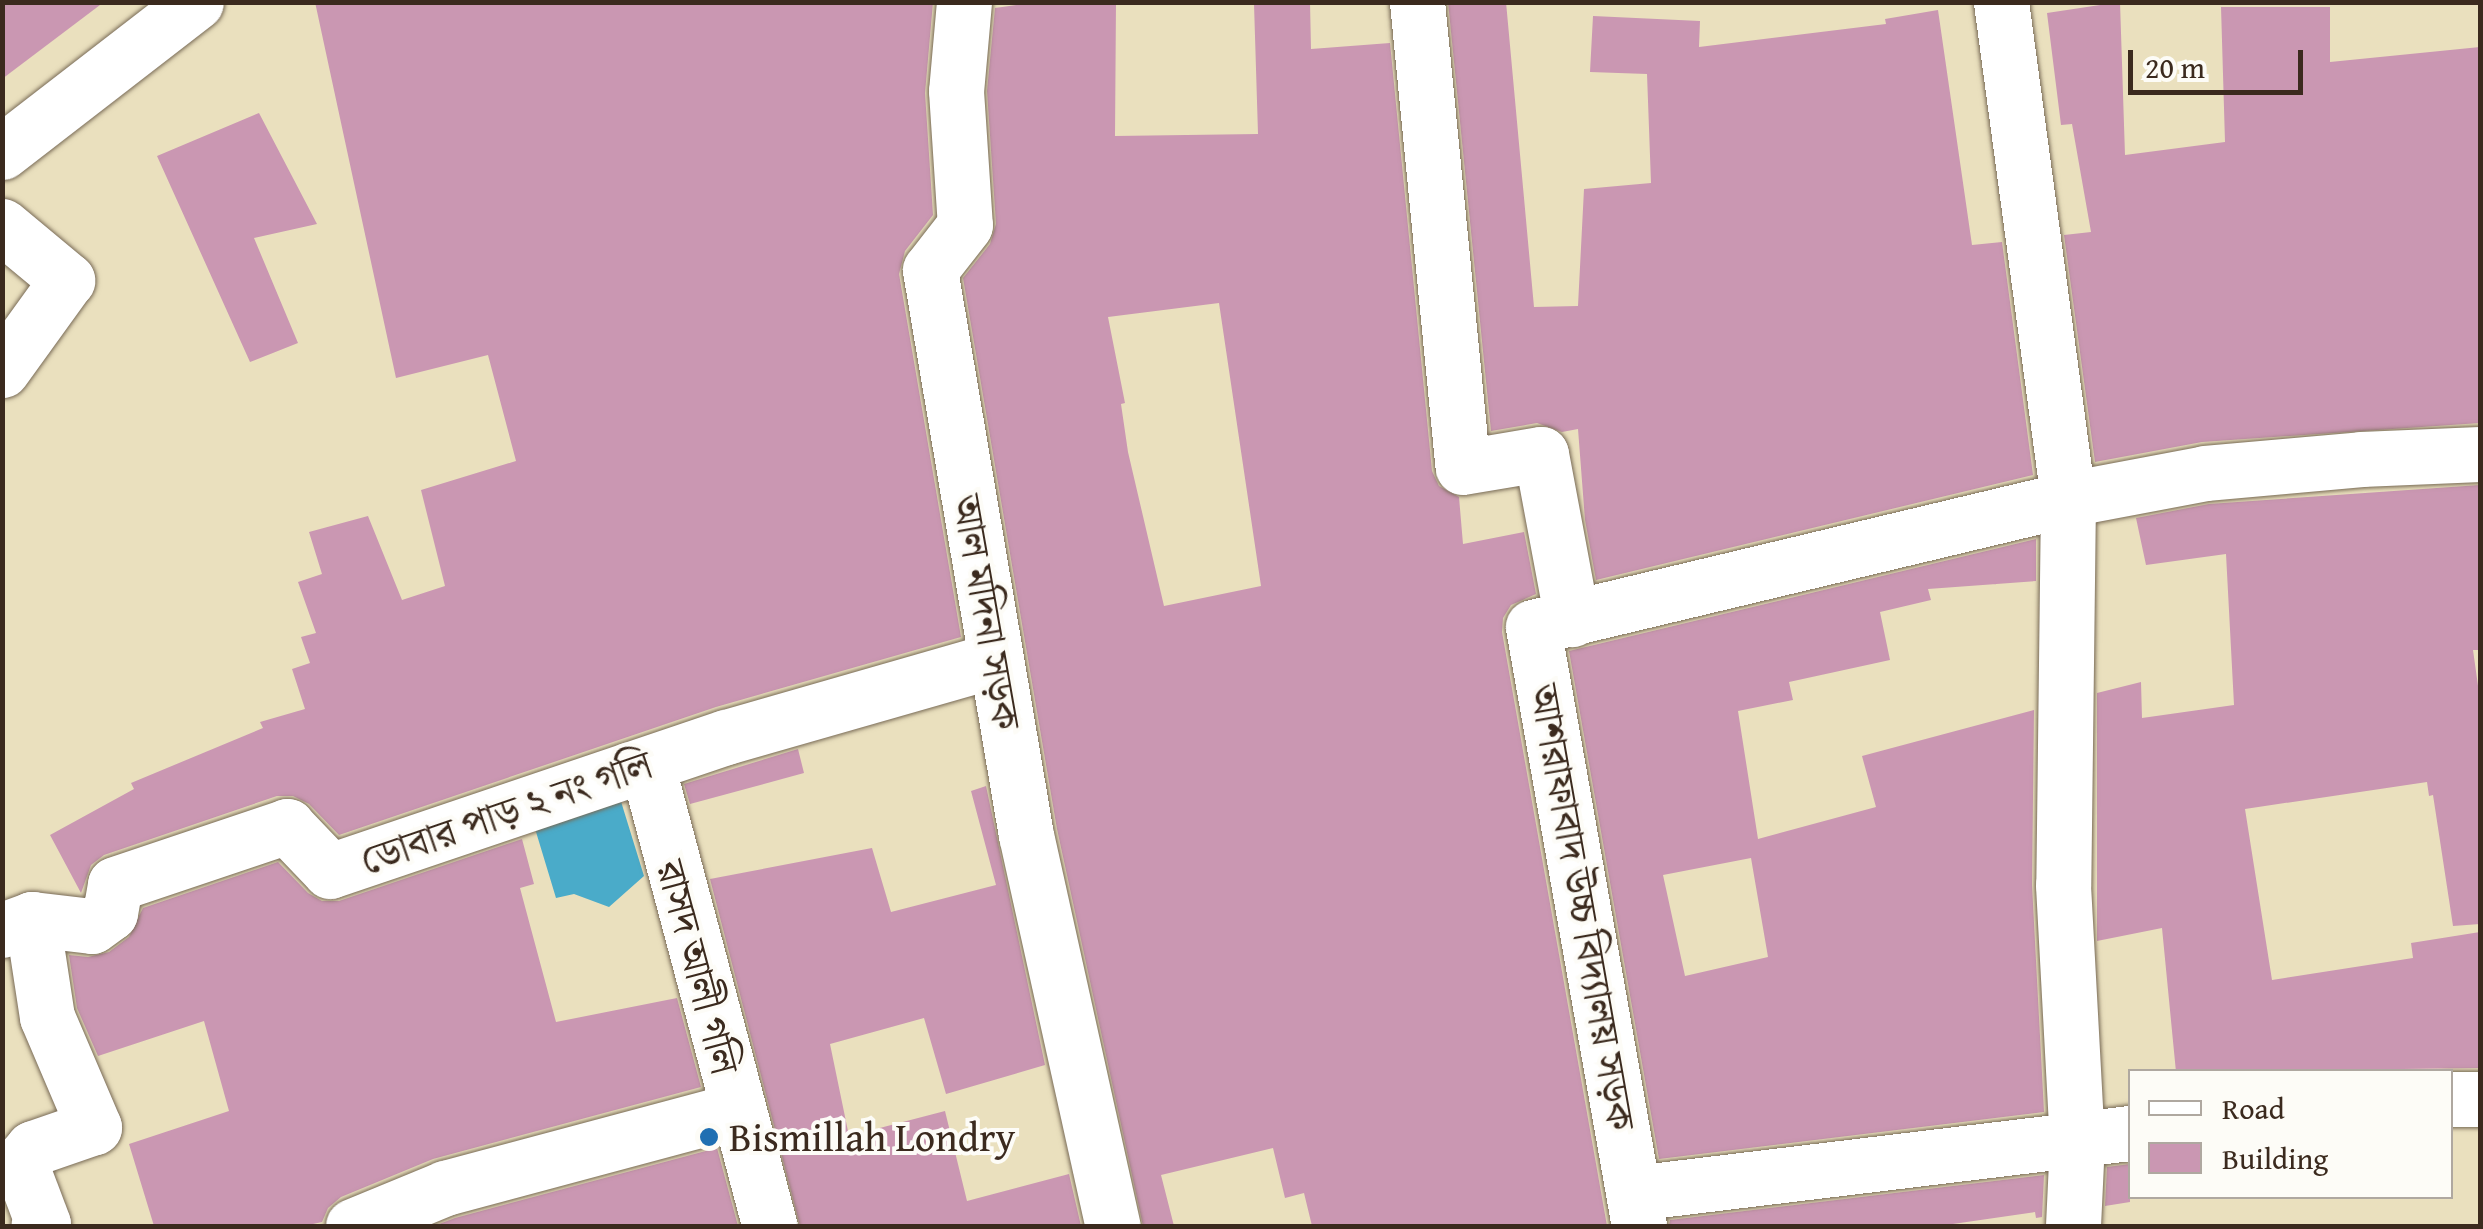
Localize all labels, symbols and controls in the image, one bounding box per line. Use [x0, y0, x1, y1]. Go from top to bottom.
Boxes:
scale bar [2133, 30, 2308, 92]
text: 20 m [2145, 45, 2205, 89]
street label: আল মদিনা সড়ক [943, 491, 1031, 733]
street label: আশরাফাবাদ উচ্চ বিদ্যালয় সড়ক [1520, 680, 1646, 1134]
street label: ডোবার পাড় ২ নং গলি [354, 740, 658, 884]
street label: রাসদ আলী গলি [646, 855, 750, 1079]
legend [2128, 1069, 2453, 1199]
text: Road [2222, 1086, 2285, 1130]
place label: Bismillah Londry [729, 1113, 1015, 1161]
marker: Bismillah Londry [698, 1126, 720, 1148]
text: Building [2222, 1136, 2328, 1180]

